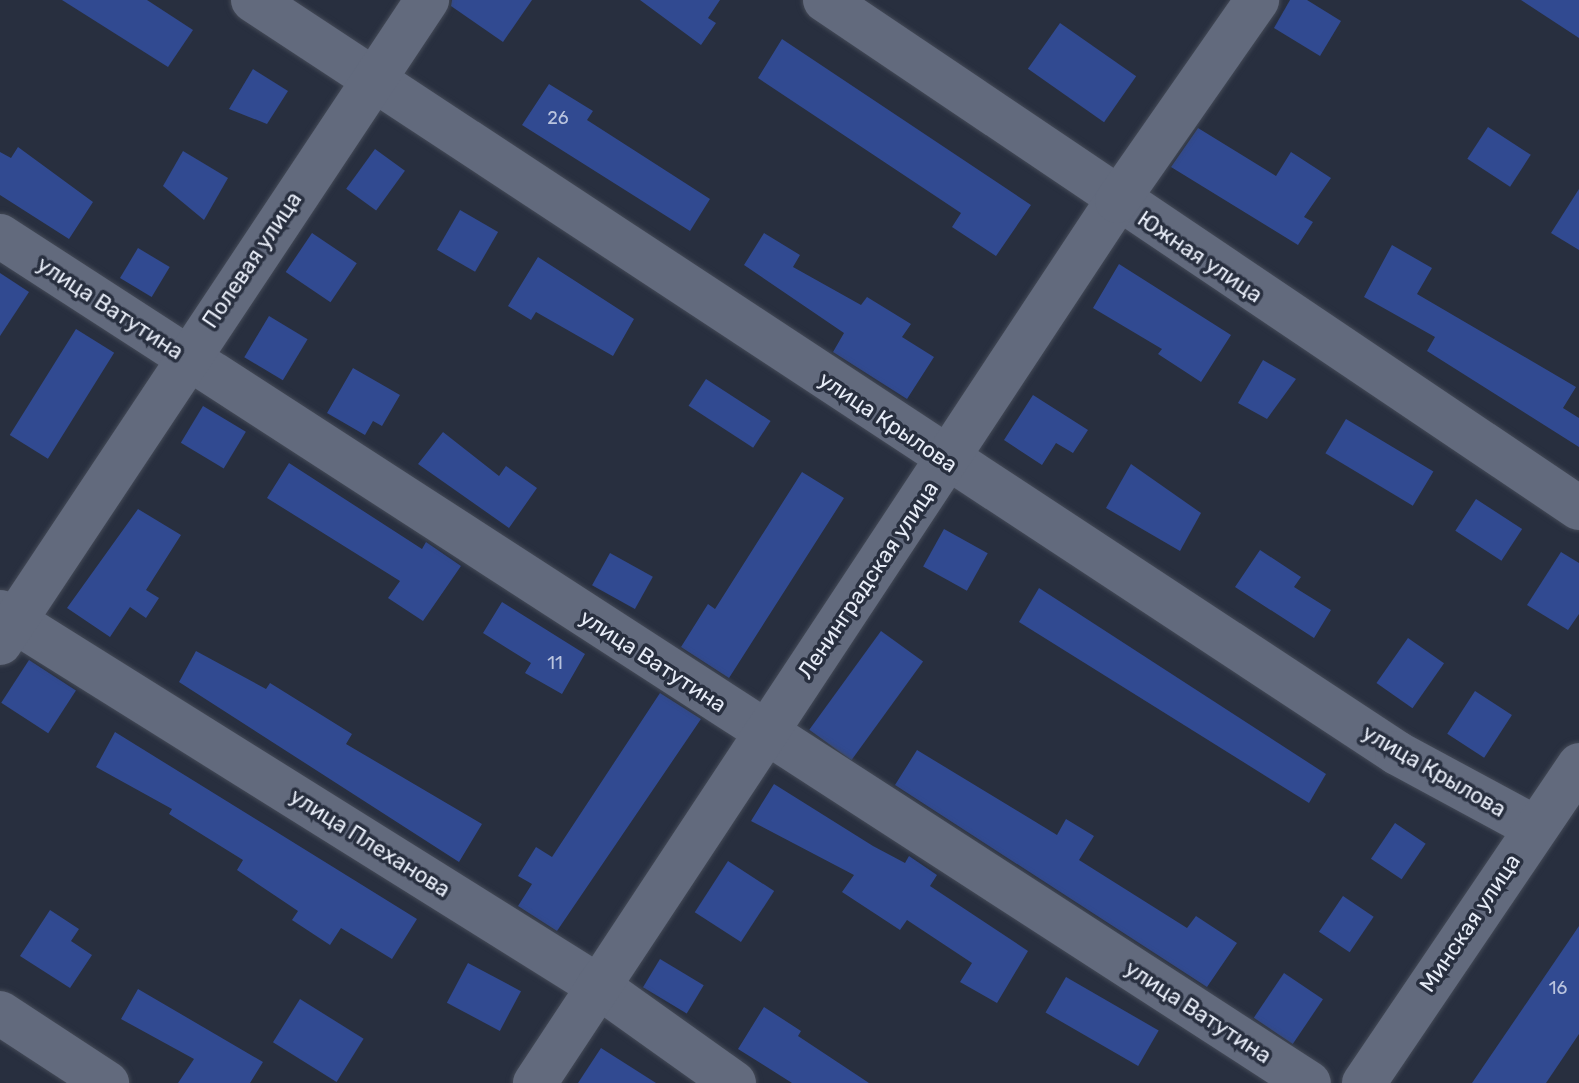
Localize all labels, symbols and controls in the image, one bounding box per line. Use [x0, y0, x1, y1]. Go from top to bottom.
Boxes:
house number: 26 [547, 107, 569, 129]
street label: Полевая улица [197, 187, 307, 333]
street label: Южная улица [1133, 206, 1267, 308]
street label: улица Ватутина [32, 251, 188, 365]
street label: улица Крылова [814, 366, 962, 478]
street label: Ленинградская улица [792, 476, 944, 684]
street label: улица Ватутина [575, 604, 731, 718]
house number: 11 [547, 652, 563, 674]
street label: улица Крылова [1358, 719, 1510, 823]
street label: улица Плеханова [285, 783, 455, 903]
street label: Минская улица [1414, 849, 1526, 997]
street label: улица Ватутина [1120, 955, 1276, 1069]
house number: 16 [1549, 977, 1567, 999]

